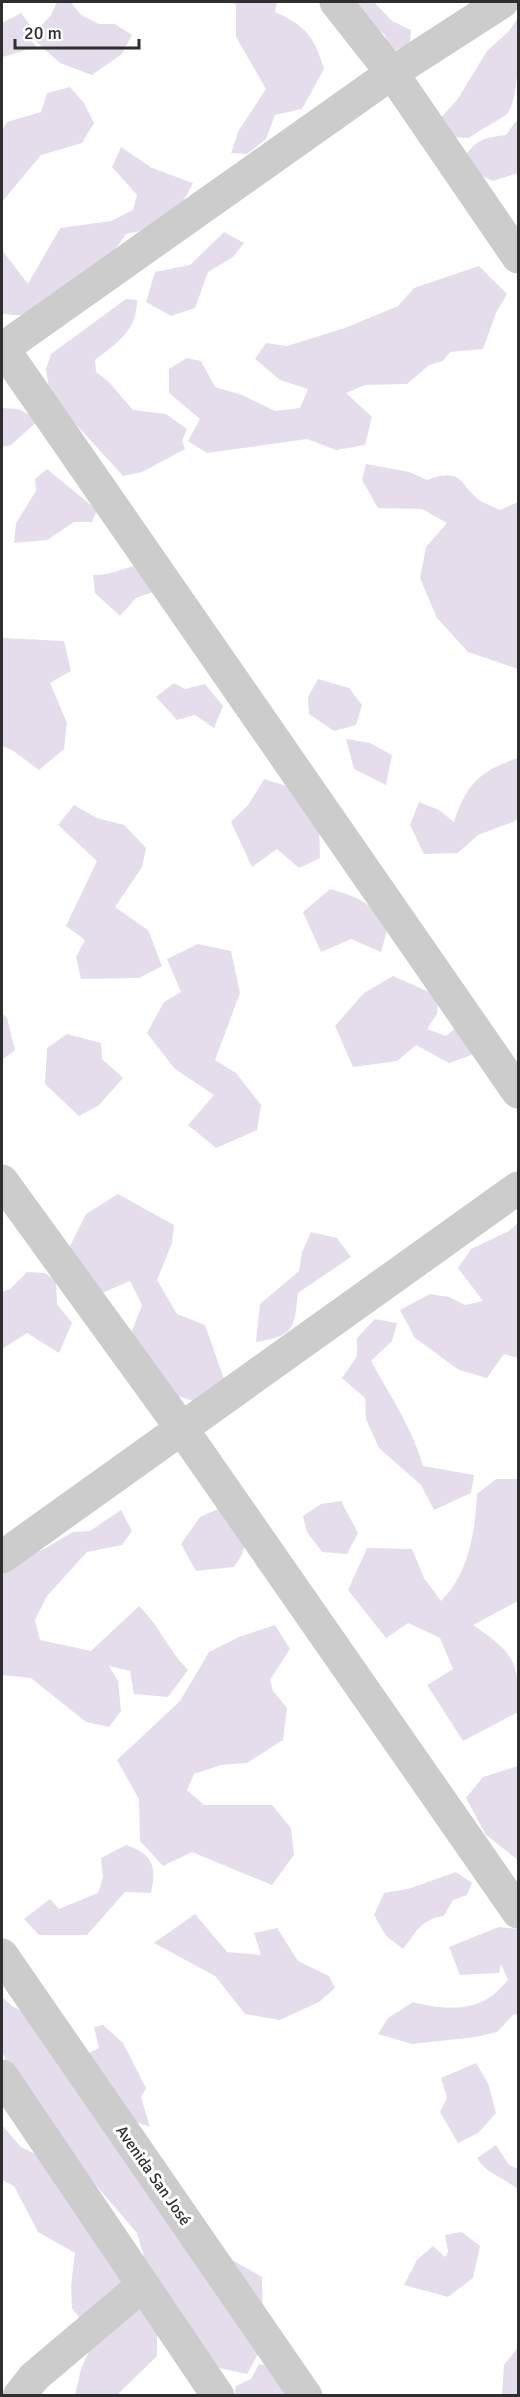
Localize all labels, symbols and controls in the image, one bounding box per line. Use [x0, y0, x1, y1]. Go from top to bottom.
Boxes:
scale bar [15, 12, 140, 50]
text: 20 m [24, 22, 62, 44]
street label: Avenida San José [111, 2122, 195, 2229]

